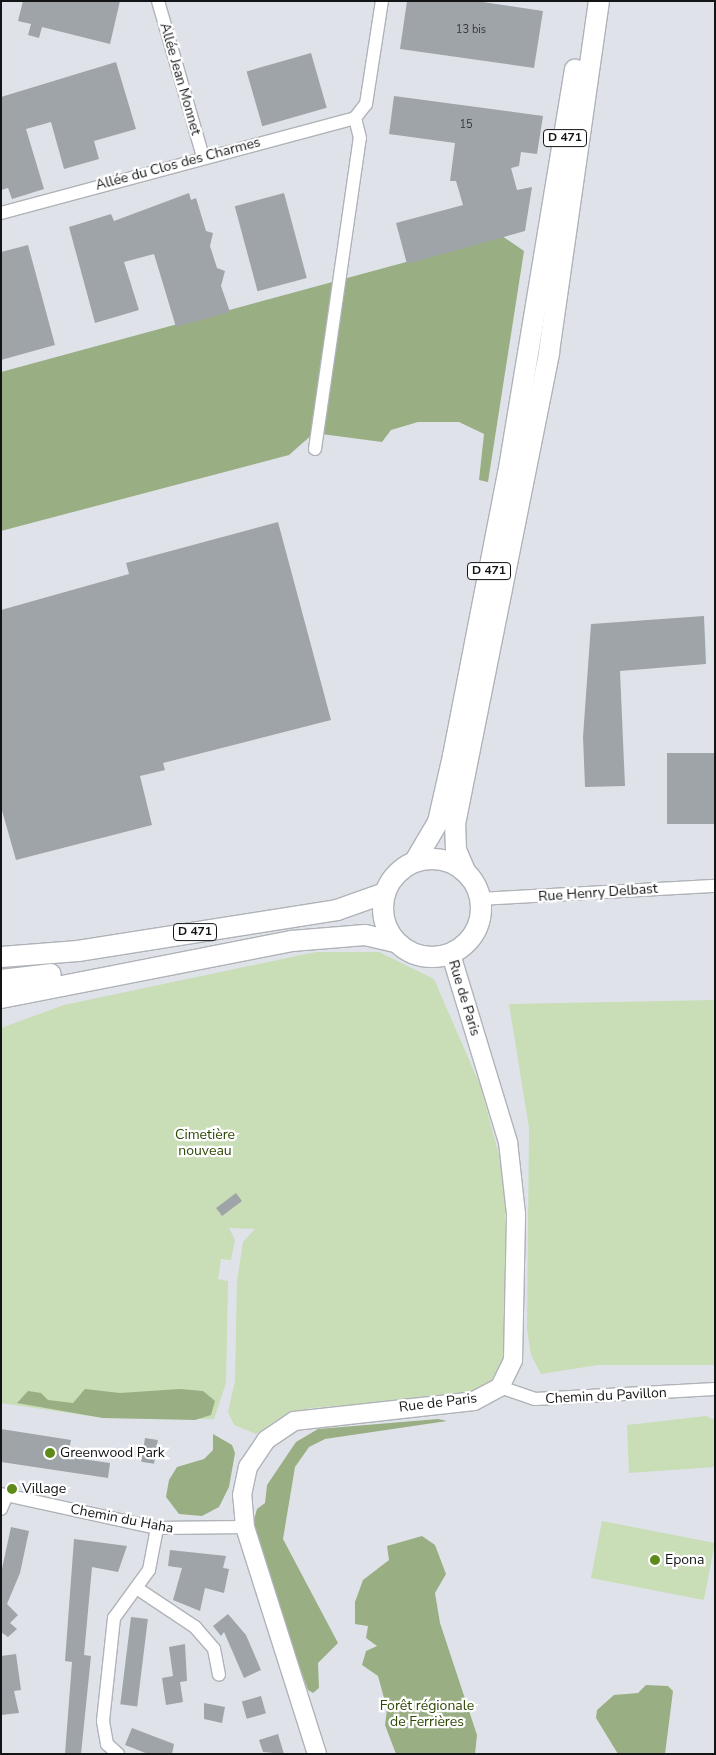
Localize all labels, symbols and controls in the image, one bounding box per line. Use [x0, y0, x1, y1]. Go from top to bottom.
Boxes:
street label: Allée Jean Monnet [156, 21, 204, 137]
house number: 13 bis [456, 23, 486, 37]
house number: 15 [459, 118, 473, 132]
road number: D 471 [542, 128, 588, 148]
street label: Allée du Clos des Charmes [94, 134, 262, 194]
road number: D 471 [466, 562, 512, 580]
street label: Rue Henry Delbast [538, 880, 658, 906]
road number: D 471 [172, 922, 218, 942]
street label: Rue de Paris [445, 958, 483, 1038]
park label: Cimetière nouveau [175, 1127, 235, 1160]
street label: Chemin du Pavillon [545, 1384, 667, 1408]
street label: Rue de Paris [398, 1390, 478, 1416]
place label: Greenwood Park [60, 1445, 165, 1461]
marker: Greenwood Park [44, 1447, 56, 1459]
place label: Village [22, 1481, 66, 1497]
marker: Village [6, 1483, 18, 1495]
street label: Chemin du Haha [69, 1501, 175, 1537]
place label: Epona [665, 1552, 704, 1568]
marker: Epona [649, 1554, 661, 1566]
park label: Forêt régionale de Ferrières [380, 1698, 474, 1730]

